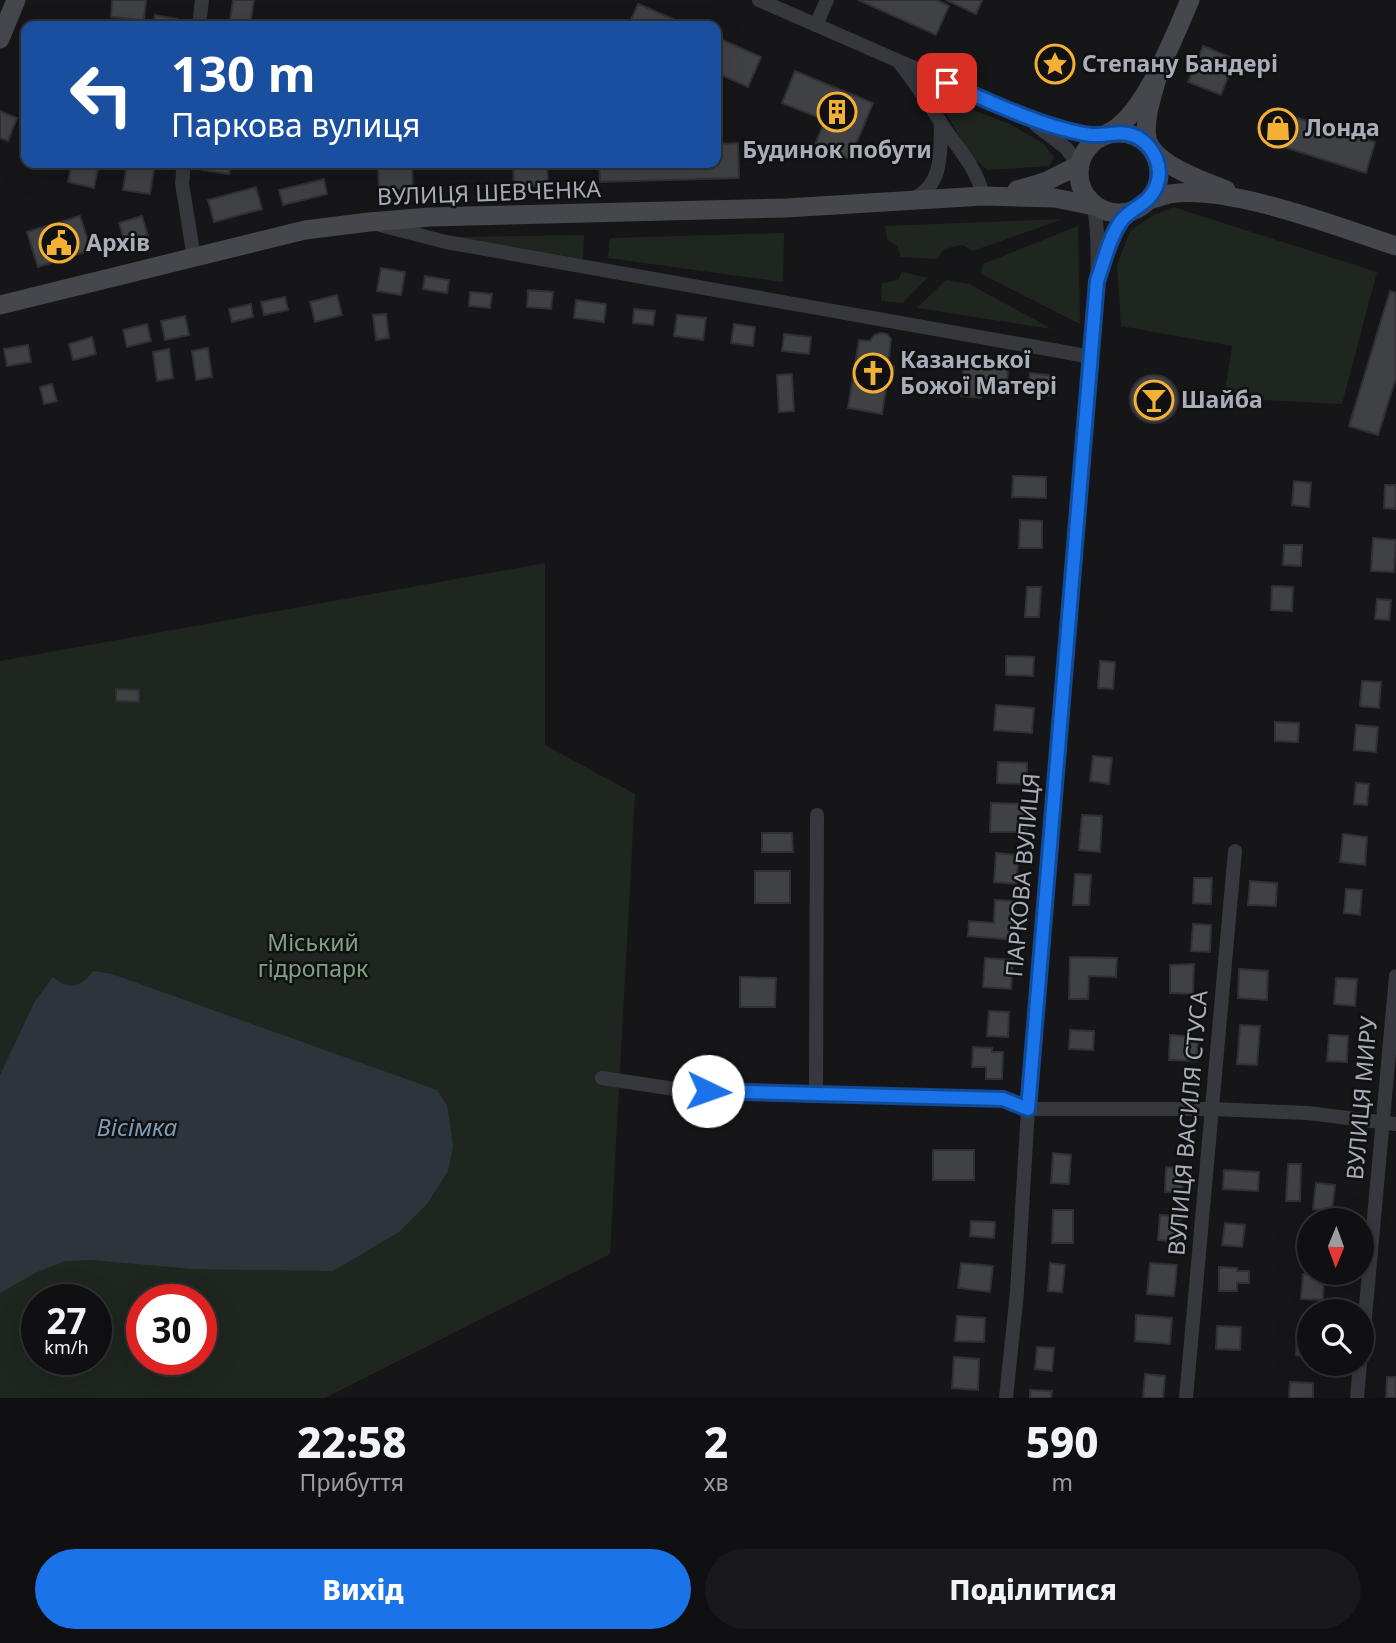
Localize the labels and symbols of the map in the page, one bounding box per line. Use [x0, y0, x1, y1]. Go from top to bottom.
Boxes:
place icon: Степану Бандері [1034, 43, 1076, 85]
place label: Степану Бандері [1082, 47, 1278, 79]
pin [917, 53, 977, 113]
building icon: Будинок побути [816, 91, 858, 133]
shop icon: Лонда [1257, 107, 1299, 149]
place label: Лонда [1305, 111, 1380, 143]
place label: Будинок побути [742, 133, 932, 165]
street label: ВУЛИЦЯ ШЕВЧЕНКА [376, 172, 602, 212]
public building icon: Архiв [38, 222, 80, 264]
place label: Архiв [86, 226, 150, 258]
place label: Казанської Божої Матері [900, 343, 1057, 401]
church icon: Казанської Божої Матері [852, 352, 894, 394]
bar icon: Шайба [1133, 379, 1175, 421]
place label: Шайба [1181, 383, 1263, 415]
street label: ПАРКОВА ВУЛИЦЯ [997, 772, 1047, 978]
park label: Міський гідропарк [258, 926, 369, 984]
street label: ВУЛИЦЯ ВАСИЛЯ СТУСА [1159, 989, 1215, 1257]
street label: ВУЛИЦЯ МИРУ [1338, 1014, 1384, 1181]
position arrow [671, 1054, 745, 1128]
water label: Вісімка [97, 1110, 178, 1143]
north arrow [1297, 1208, 1374, 1284]
speed limit sign: 30 [126, 1284, 217, 1375]

